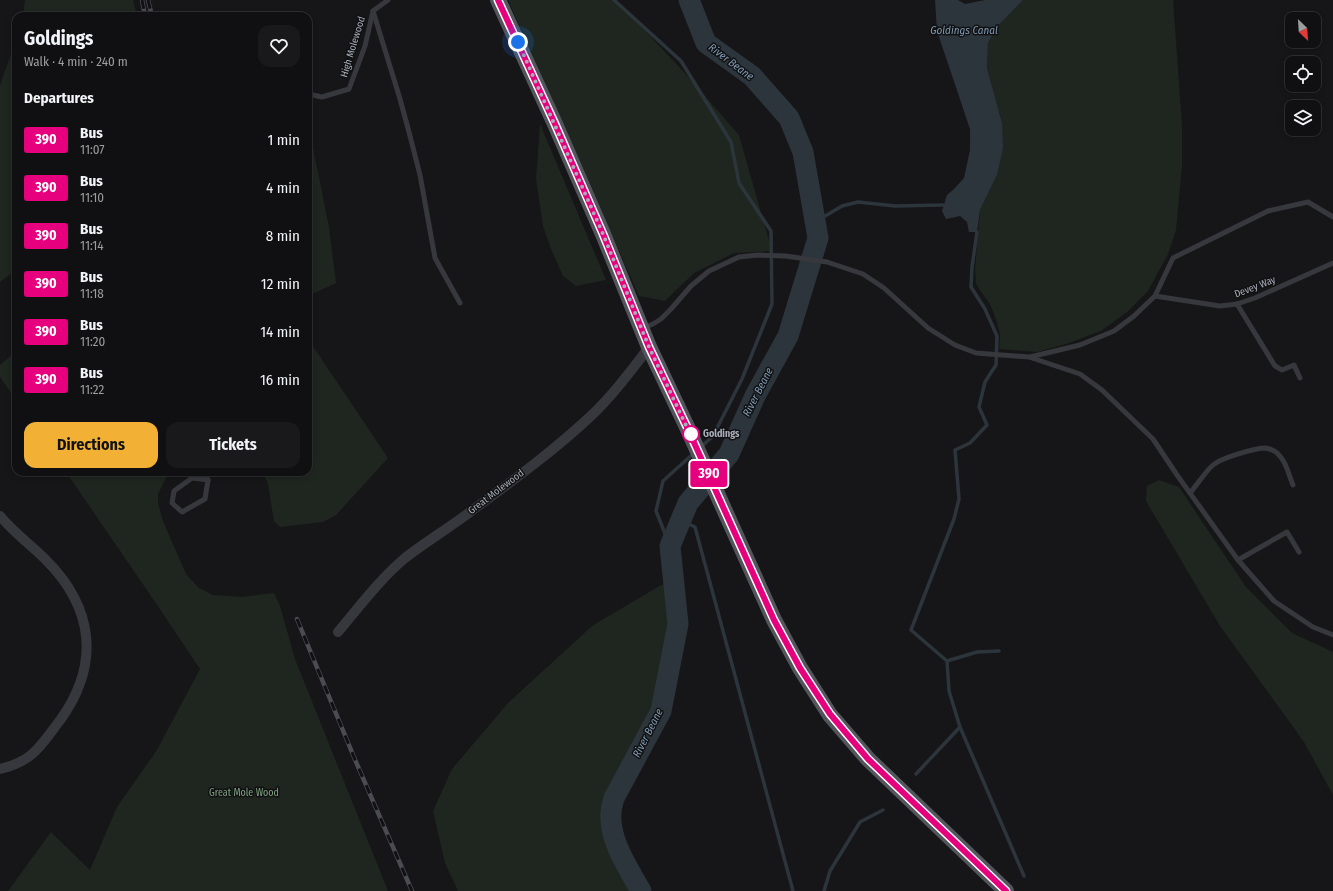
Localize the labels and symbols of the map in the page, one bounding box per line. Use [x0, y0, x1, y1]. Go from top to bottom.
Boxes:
north arrow [1285, 12, 1321, 48]
street label: High Molewood [338, 15, 368, 79]
water label: Goldings Canal [930, 24, 998, 37]
your location [508, 32, 528, 52]
water label: River Beane [706, 41, 756, 83]
street label: Devey Way [1233, 273, 1278, 300]
water label: River Beane [740, 365, 776, 419]
marker: Goldings [682, 425, 700, 443]
place label: Goldings [703, 428, 740, 440]
line badge: 390 [686, 461, 732, 487]
street label: Great Molewood [466, 467, 526, 517]
water label: River Beane [630, 706, 666, 760]
park label: Great Mole Wood [209, 787, 279, 799]

